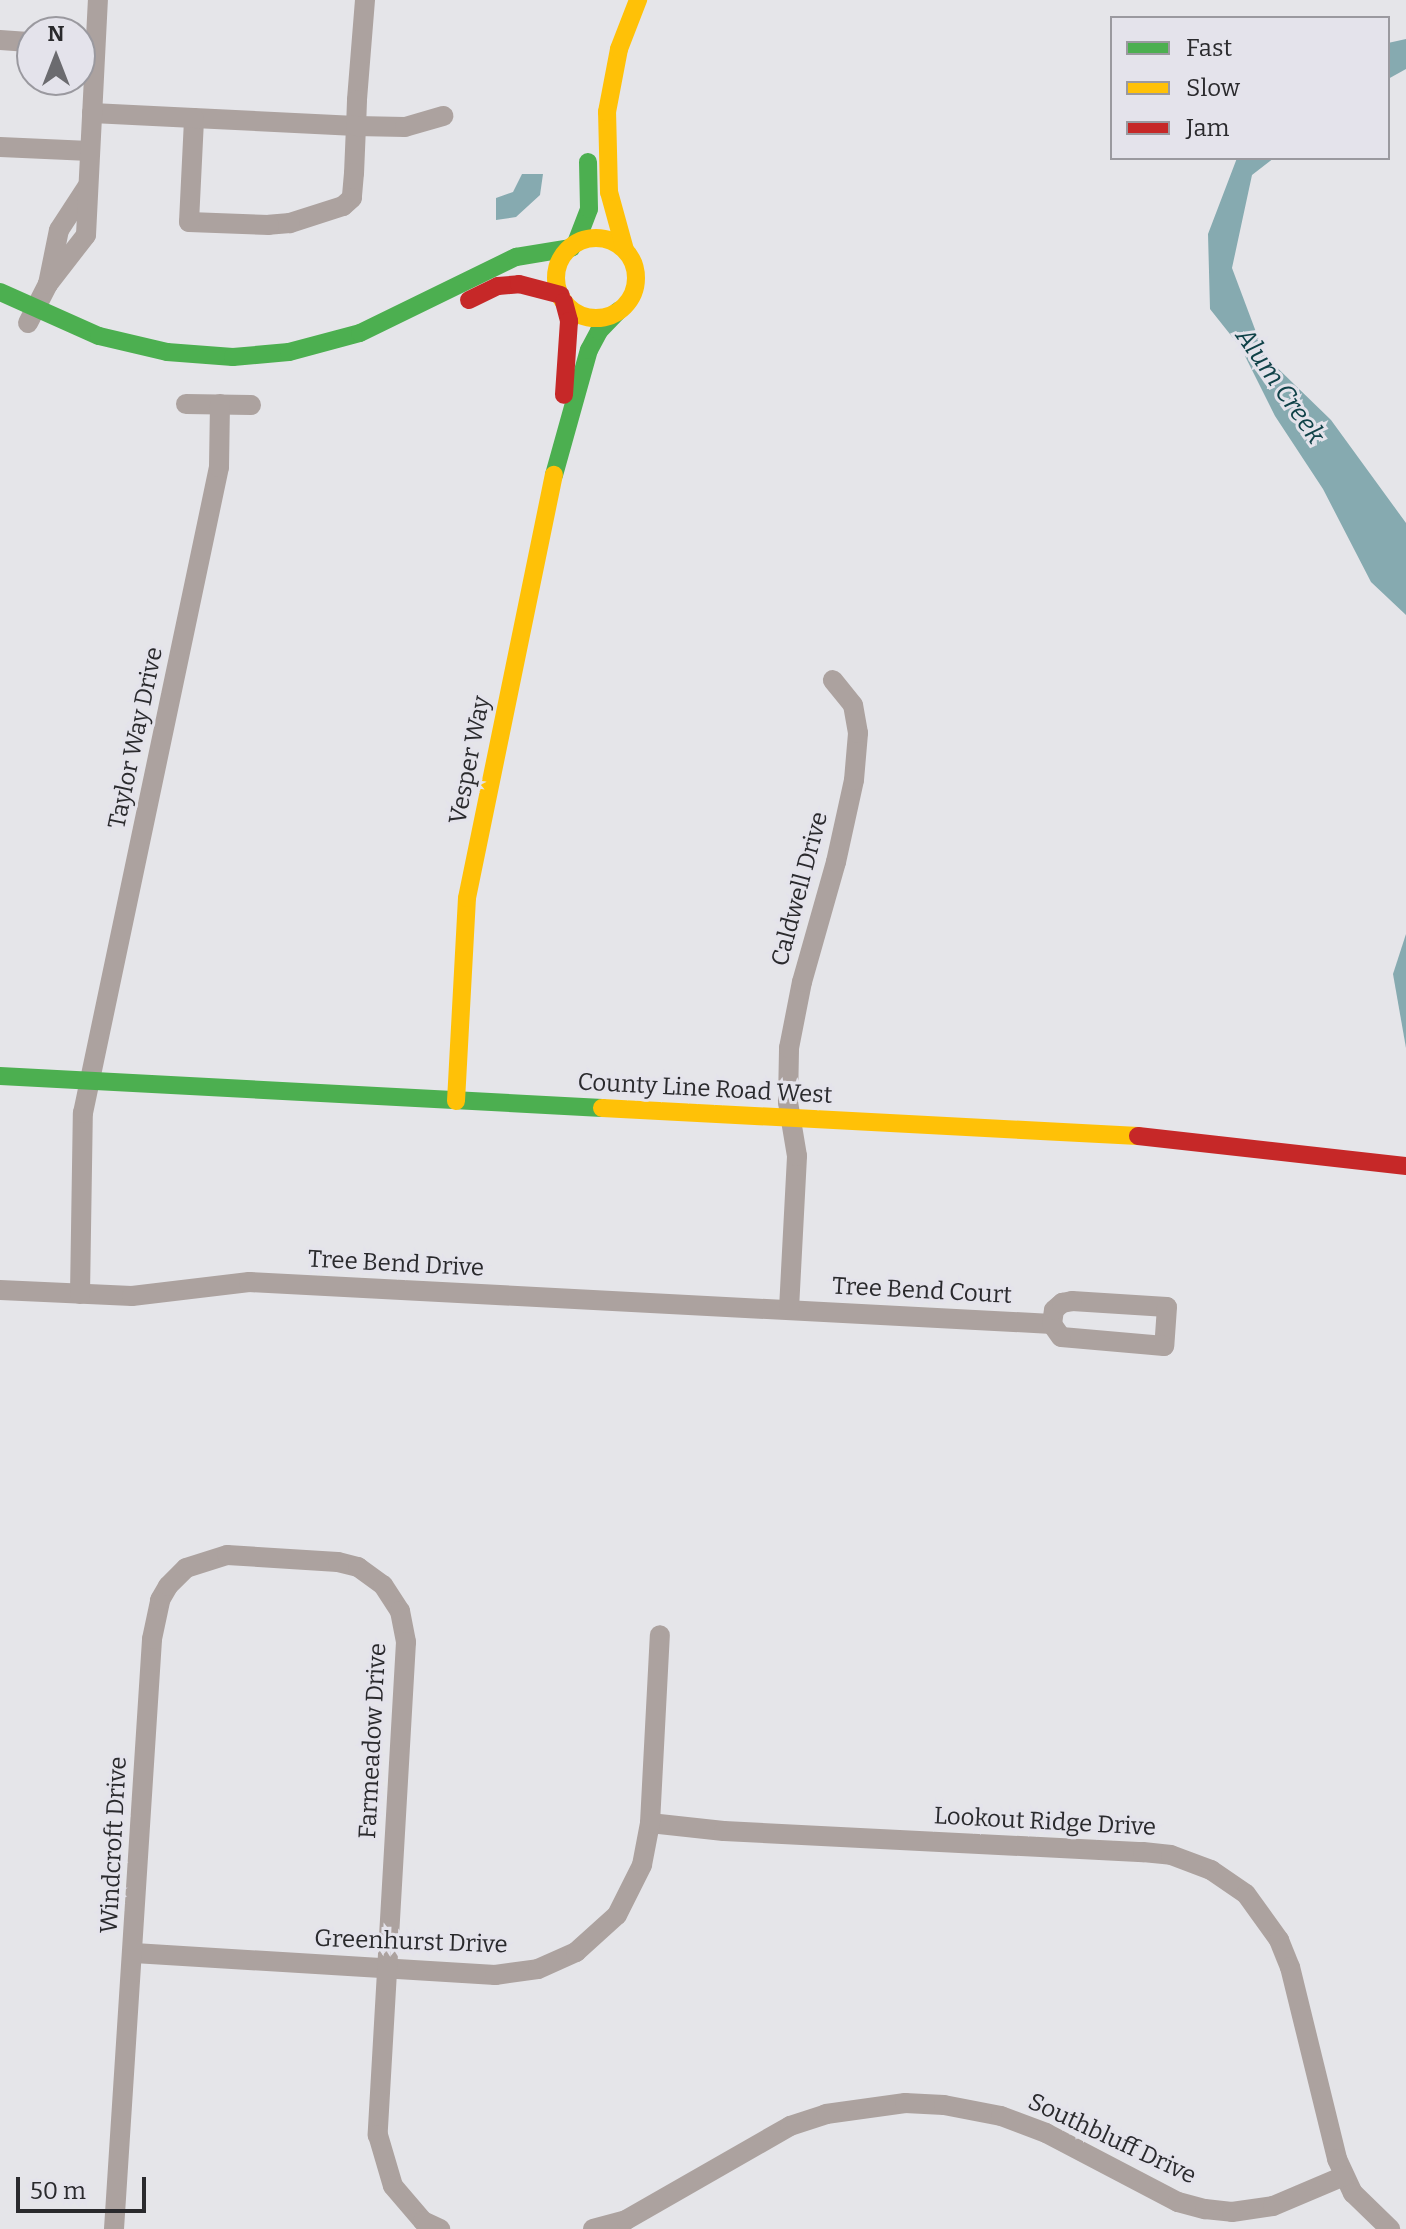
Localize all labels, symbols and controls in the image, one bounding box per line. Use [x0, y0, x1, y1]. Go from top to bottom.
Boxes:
north arrow [16, 16, 96, 96]
legend [1110, 16, 1390, 160]
text: N [48, 20, 64, 47]
text: Fast [1186, 34, 1232, 62]
text: Slow [1186, 74, 1240, 102]
text: Jam [1186, 114, 1229, 142]
water label: Alum Creek [1229, 322, 1331, 450]
street label: Taylor Way Drive [103, 644, 169, 832]
street label: Vesper Way [443, 693, 497, 827]
street label: Caldwell Drive [766, 809, 834, 969]
street label: County Line Road West [577, 1068, 833, 1110]
street label: Tree Bend Drive [307, 1245, 485, 1283]
street label: Tree Bend Court [831, 1272, 1013, 1310]
street label: Farmeadow Drive [353, 1642, 393, 1840]
street label: Windcroft Drive [95, 1756, 133, 1934]
street label: Lookout Ridge Drive [933, 1802, 1157, 1842]
street label: Greenhurst Drive [314, 1924, 508, 1960]
street label: Southbluff Drive [1023, 2087, 1201, 2191]
scale bar [20, 2161, 150, 2211]
text: 50 m [30, 2177, 86, 2205]

